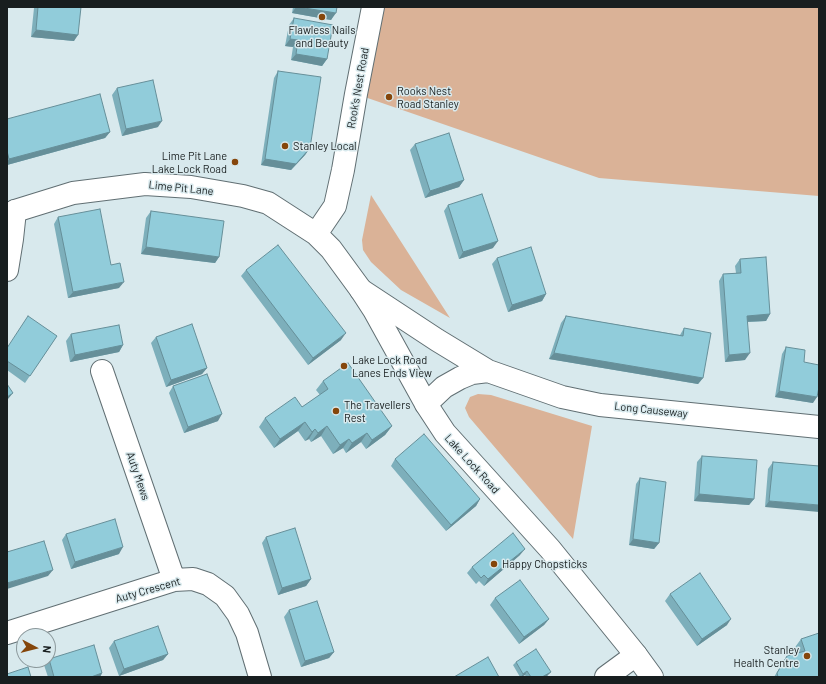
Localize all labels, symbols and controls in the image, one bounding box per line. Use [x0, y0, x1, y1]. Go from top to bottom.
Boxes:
marker: Flawless Nails and Beauty [317, 12, 327, 22]
place label: Flawless Nails and Beauty [289, 23, 355, 49]
street label: Rook's Nest Road [344, 47, 372, 129]
place label: Rooks Nest Road Stanley [397, 84, 459, 110]
marker: Rooks Nest Road Stanley [384, 92, 394, 102]
place label: Stanley Local [293, 139, 357, 153]
marker: Stanley Local [280, 141, 290, 151]
place label: Lime Pit Lane Lake Lock Road [152, 149, 227, 175]
marker: Lime Pit Lane Lake Lock Road [230, 157, 240, 167]
street label: Lime Pit Lane [148, 178, 214, 198]
place label: Lake Lock Road Lanes Ends View [352, 353, 432, 379]
marker: Lake Lock Road Lanes Ends View [339, 361, 349, 371]
place label: The Travellers Rest [344, 398, 410, 424]
street label: Long Causeway [614, 400, 688, 420]
marker: The Travellers Rest [331, 406, 341, 416]
street label: Lake Lock Road [442, 432, 502, 496]
street label: Auty Mews [124, 450, 152, 502]
place label: Happy Chopsticks [502, 557, 587, 571]
marker: Happy Chopsticks [489, 559, 499, 569]
street label: Auty Crescent [114, 574, 182, 606]
north arrow [16, 628, 56, 668]
place label: Stanley Health Centre [733, 643, 799, 669]
text: N [41, 645, 54, 654]
marker: Stanley Health Centre [802, 651, 812, 661]

